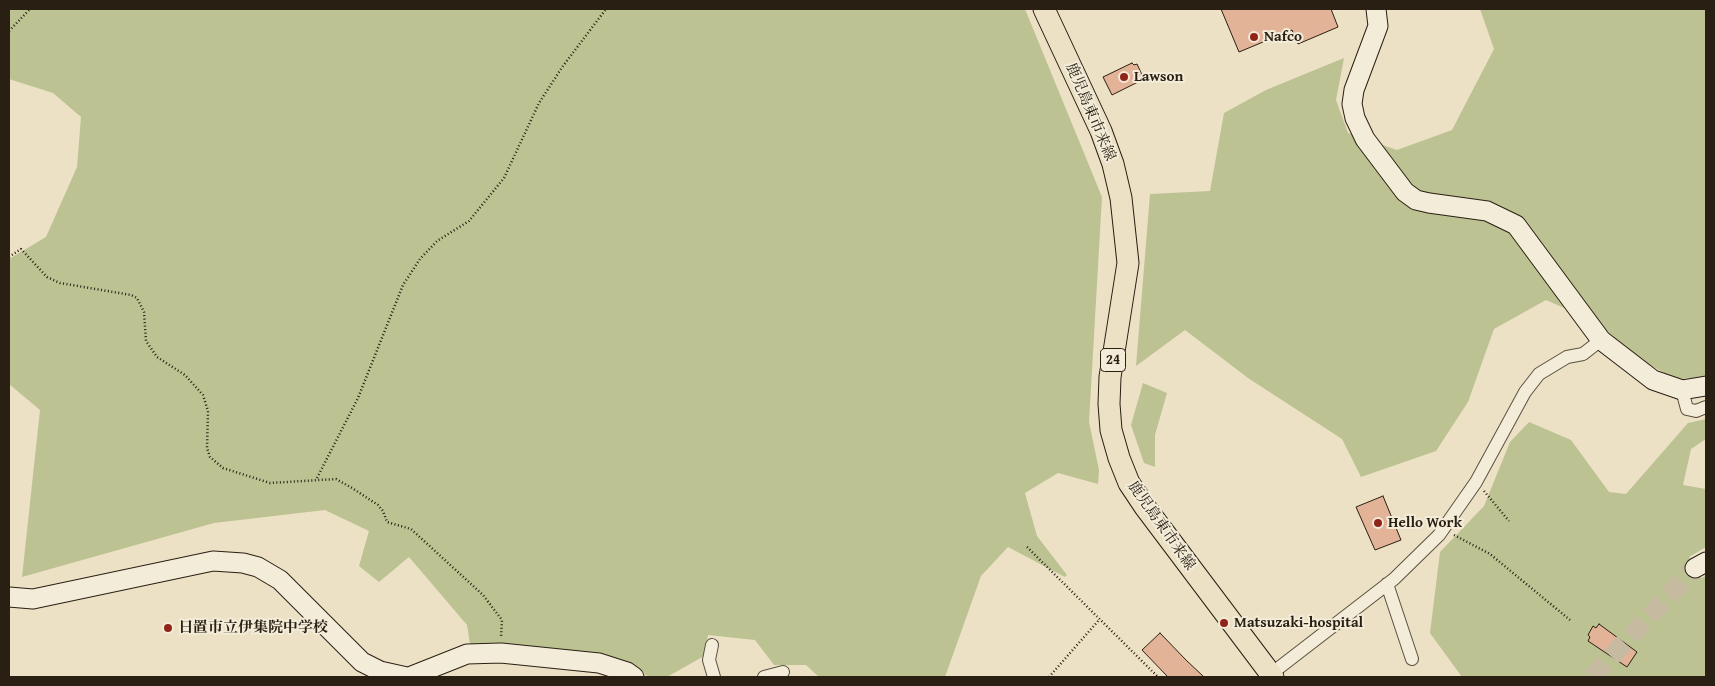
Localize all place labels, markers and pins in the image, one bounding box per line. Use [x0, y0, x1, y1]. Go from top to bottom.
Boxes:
place label: Nafco [1264, 28, 1302, 46]
marker: Nafco [1248, 31, 1260, 43]
place label: Lawson [1134, 68, 1183, 86]
marker: Lawson [1118, 71, 1130, 83]
place label: Hello Work [1388, 514, 1462, 532]
marker: Hello Work [1372, 517, 1384, 529]
place label: Matsuzaki-hospital [1234, 614, 1363, 632]
marker: Matsuzaki-hospital [1218, 617, 1230, 629]
place label: 日置市立伊集院中学校 [178, 619, 328, 637]
marker: 日置市立伊集院中学校 [162, 622, 174, 634]

